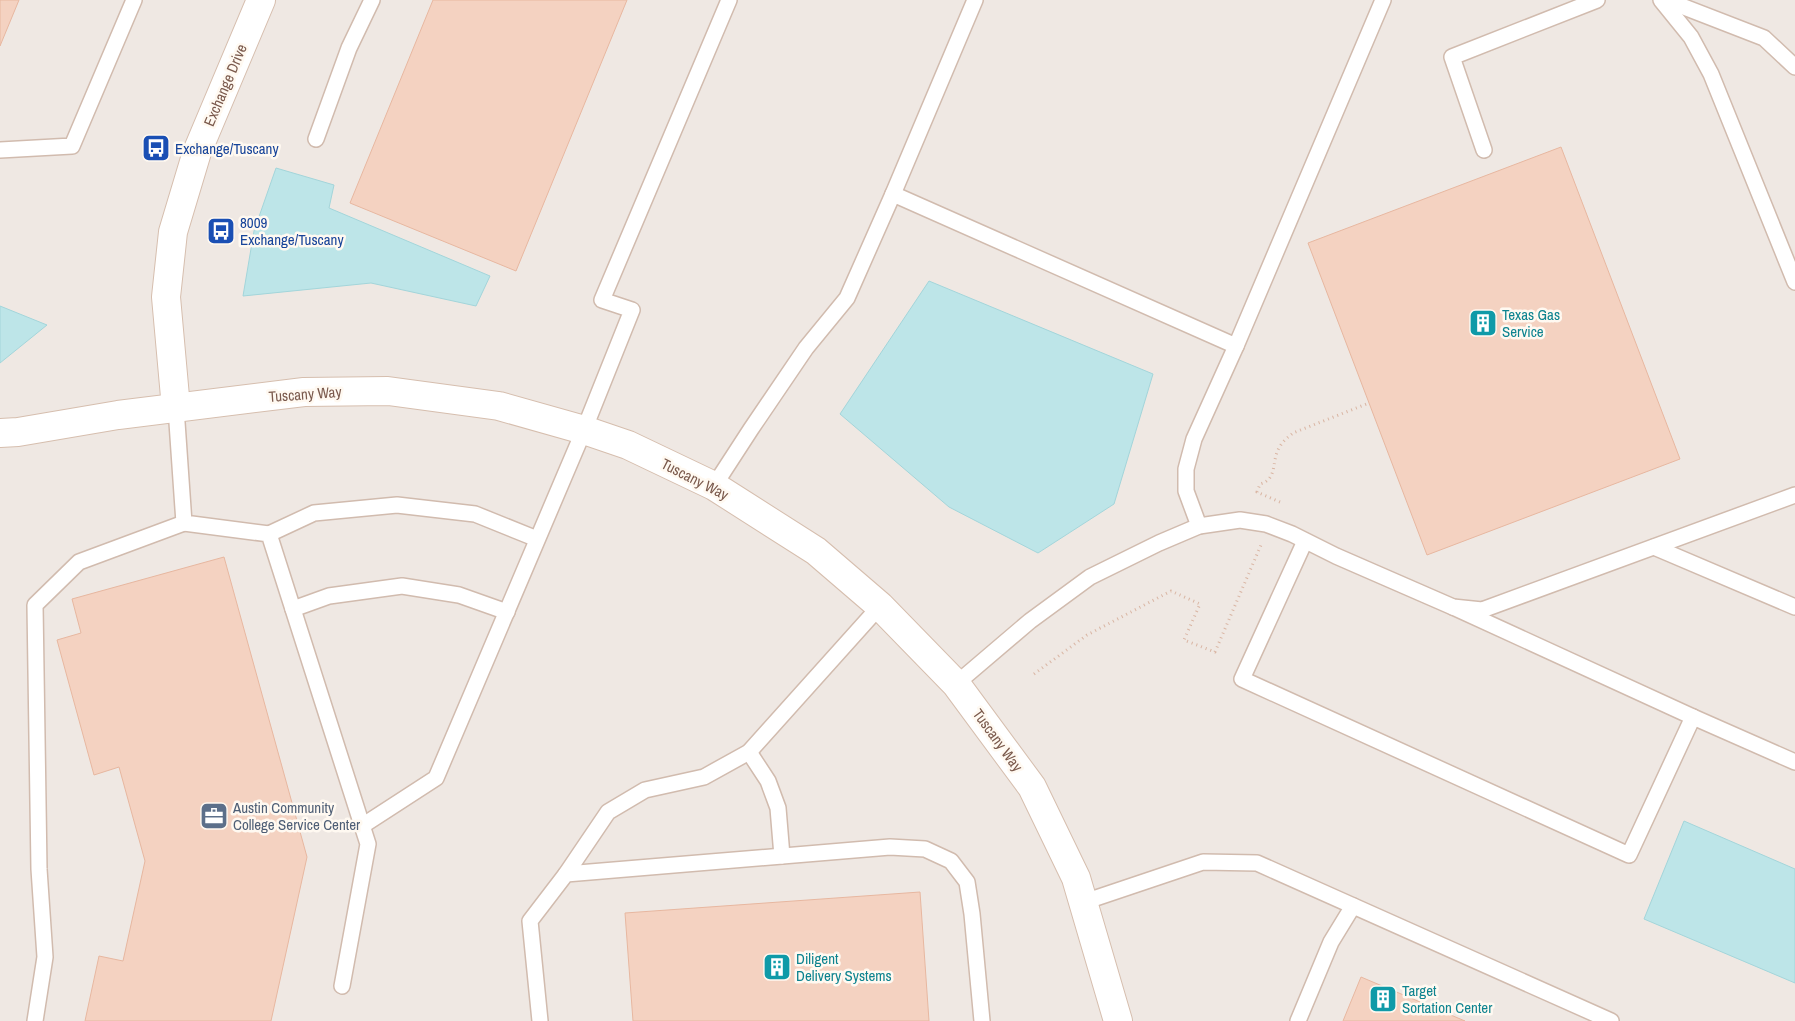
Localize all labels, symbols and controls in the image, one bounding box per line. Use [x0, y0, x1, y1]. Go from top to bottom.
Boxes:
street label: Exchange Drive [198, 40, 252, 129]
bus stop icon: Exchange/Tuscany [141, 133, 171, 163]
place label: Exchange/Tuscany [175, 138, 279, 159]
place label: 8009 Exchange/Tuscany [240, 212, 344, 250]
bus stop icon: 8009 Exchange/Tuscany [206, 216, 236, 246]
place label: Texas Gas Service [1502, 304, 1560, 342]
building icon: Texas Gas Service [1468, 308, 1498, 338]
street label: Tuscany Way [268, 381, 343, 407]
street label: Tuscany Way [658, 453, 733, 505]
street label: Tuscany Way [968, 704, 1028, 776]
place label: Austin Community College Service Center [232, 797, 360, 835]
office icon: Austin Community College Service Center [199, 801, 229, 831]
place label: Diligent Delivery Systems [796, 948, 892, 986]
building icon: Diligent Delivery Systems [762, 952, 792, 982]
place label: Target Sortation Center [1402, 980, 1492, 1018]
building icon: Target Sortation Center [1368, 984, 1398, 1014]

